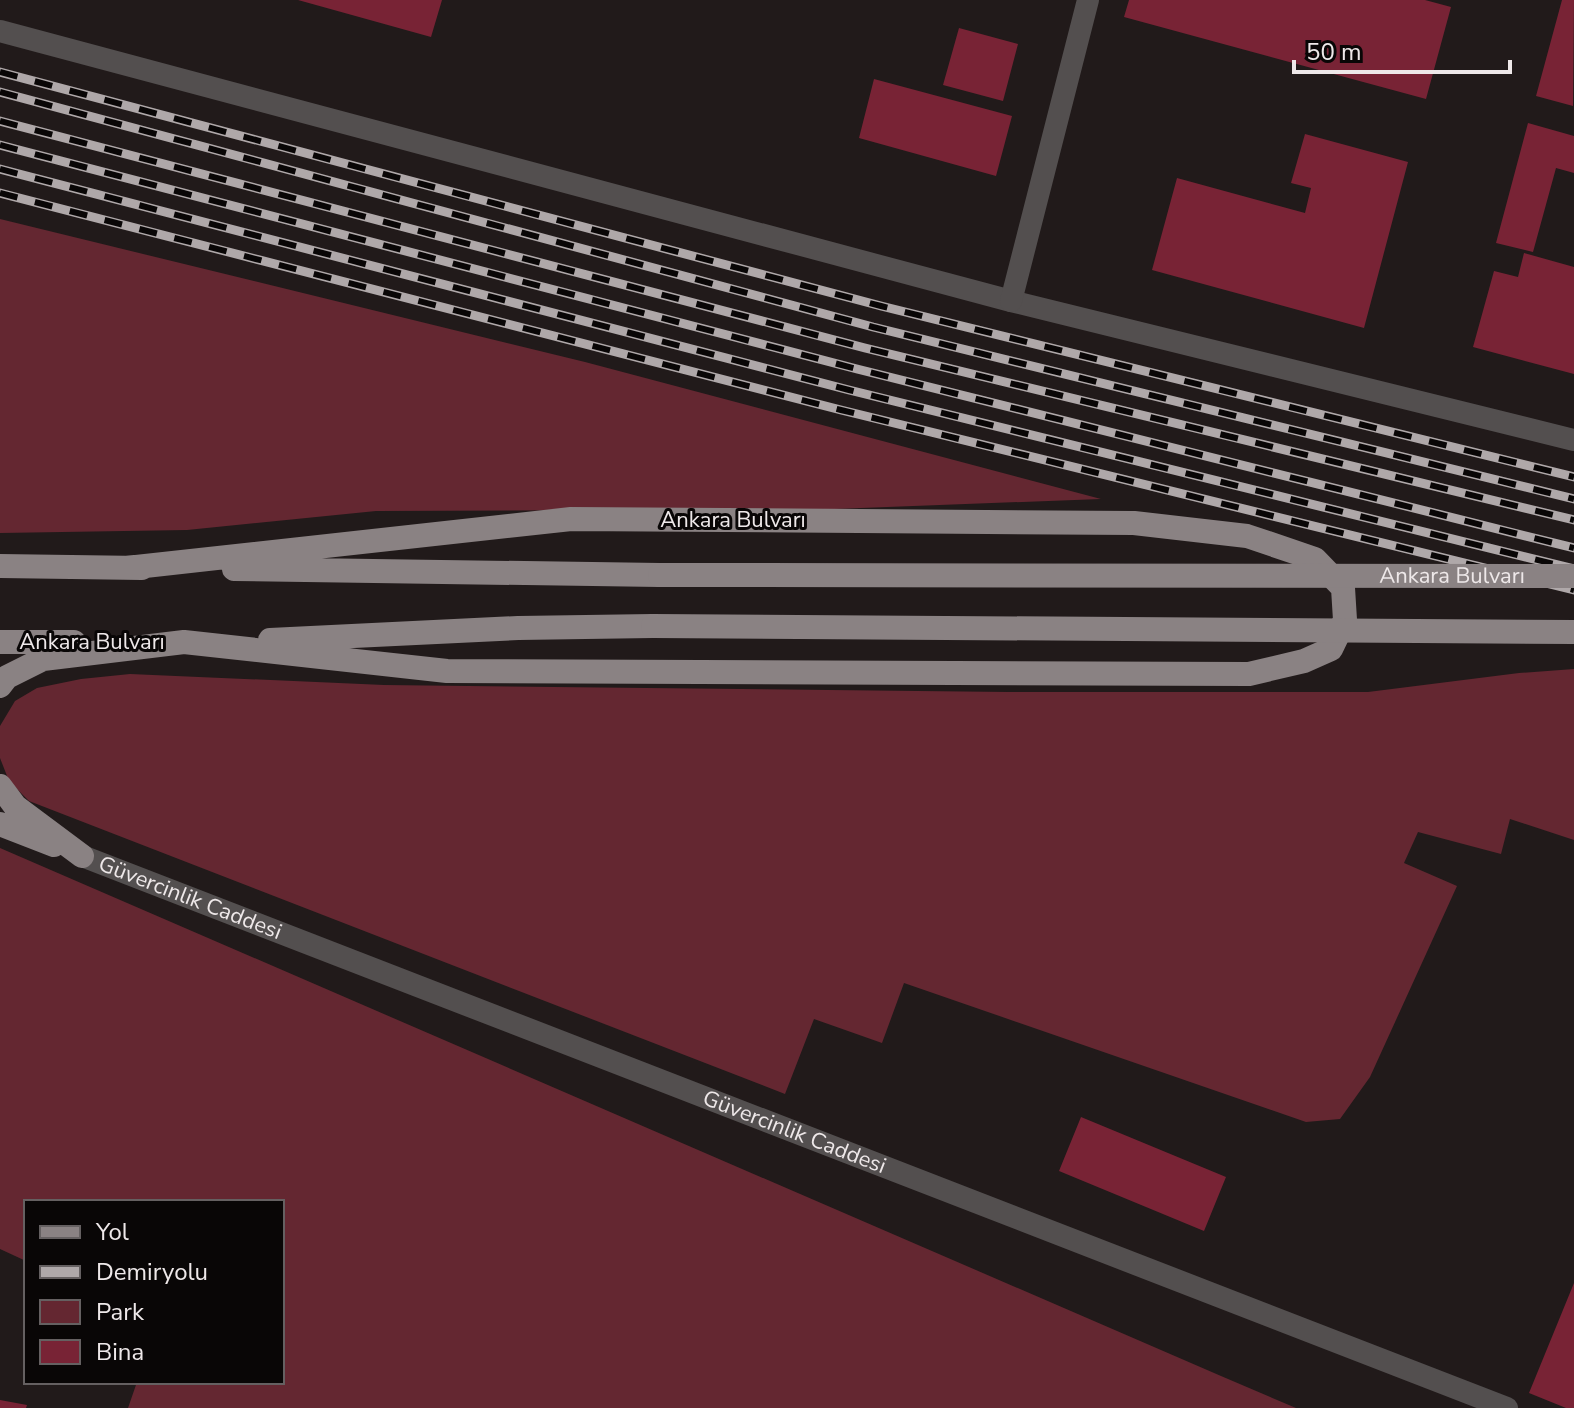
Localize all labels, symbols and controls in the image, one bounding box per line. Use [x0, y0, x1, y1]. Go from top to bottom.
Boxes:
scale bar [1294, 24, 1510, 74]
text: 50 m [1306, 36, 1362, 68]
street label: Ankara Bulvarı [660, 505, 806, 535]
street label: Ankara Bulvarı [1379, 561, 1525, 591]
street label: Ankara Bulvarı [19, 627, 165, 657]
street label: Güvercinlik Caddesi [94, 849, 286, 947]
street label: Güvercinlik Caddesi [698, 1083, 890, 1181]
legend [24, 1200, 284, 1384]
text: Yol [95, 1216, 129, 1248]
text: Demiryolu [96, 1256, 208, 1288]
text: Park [96, 1296, 145, 1328]
text: Bina [96, 1336, 144, 1368]

